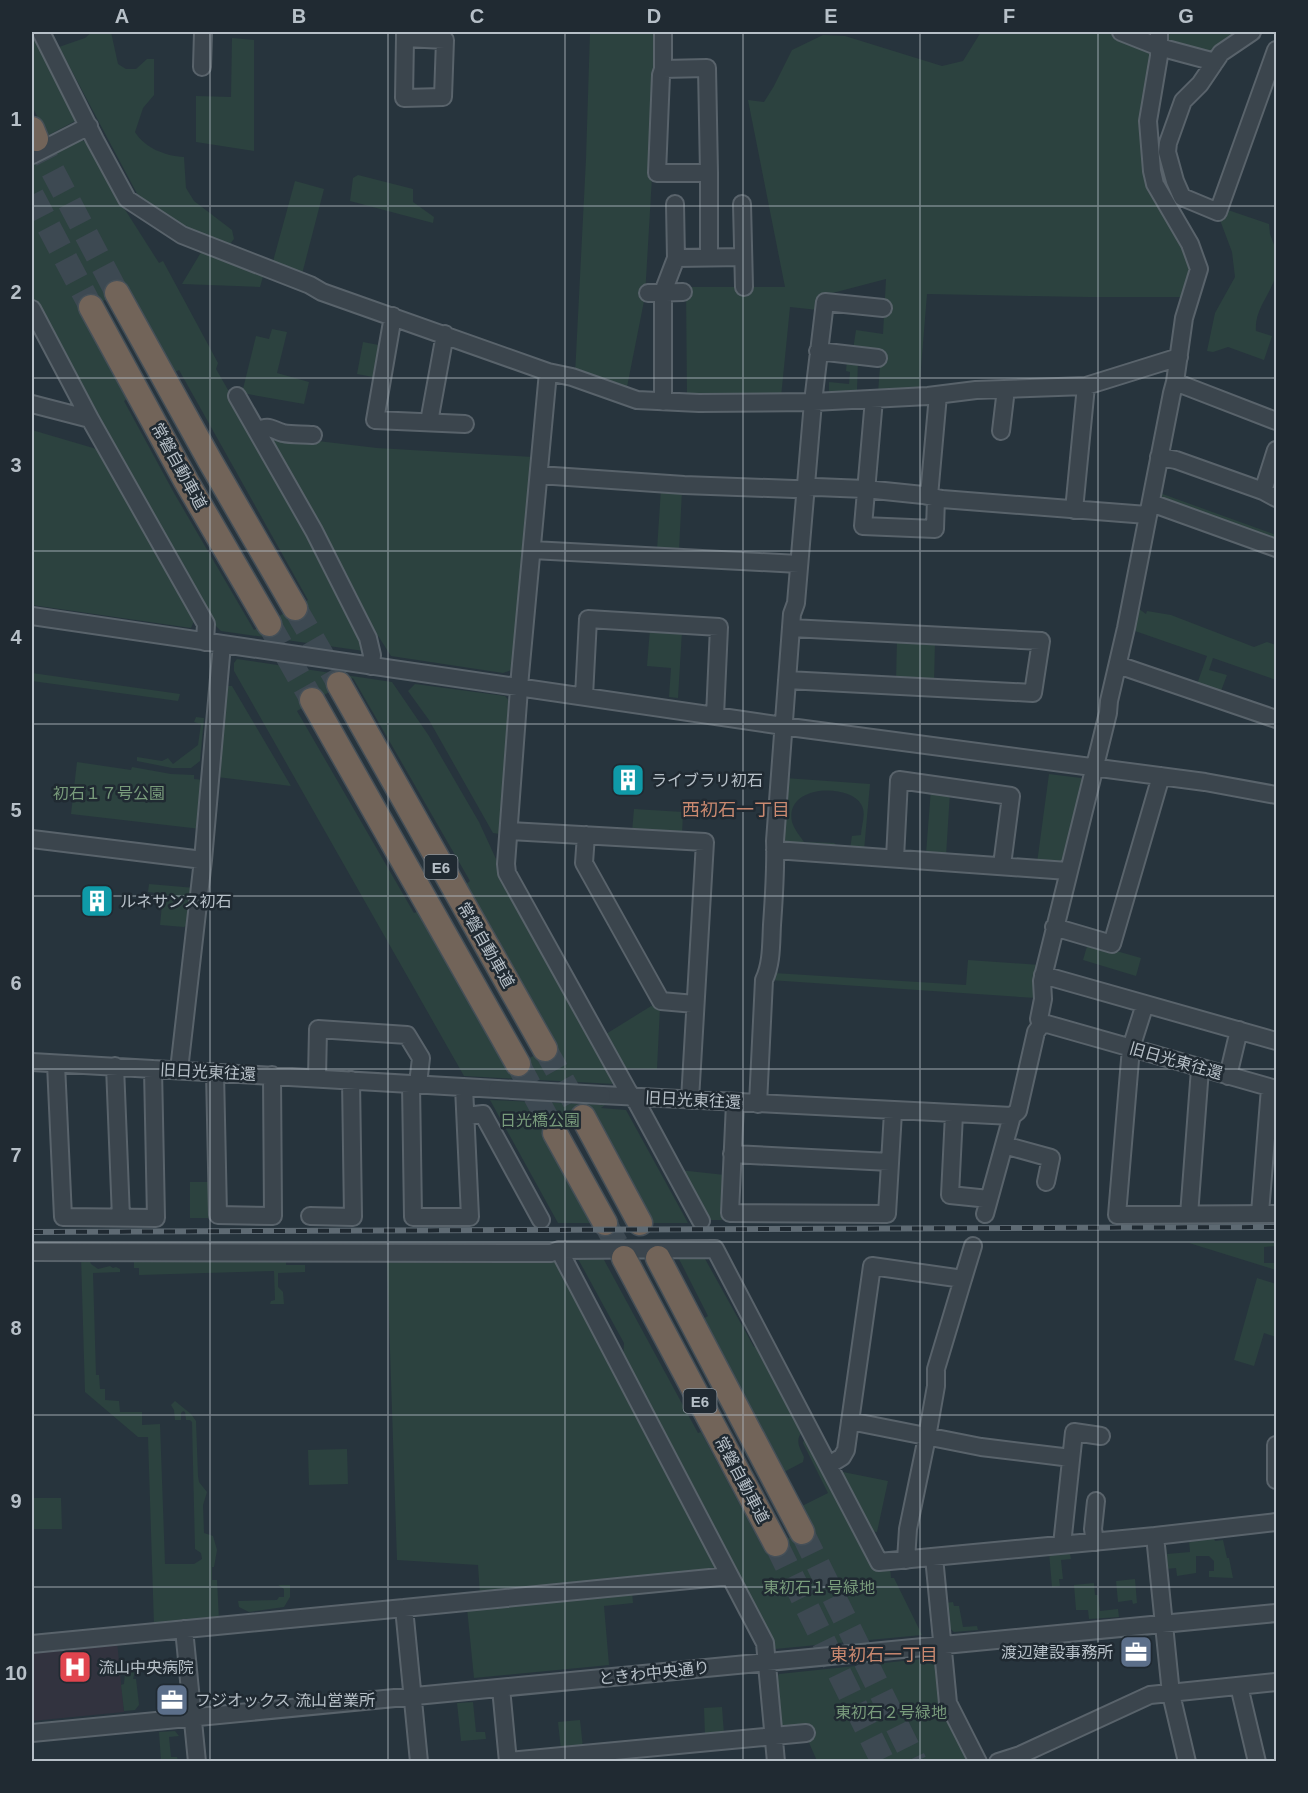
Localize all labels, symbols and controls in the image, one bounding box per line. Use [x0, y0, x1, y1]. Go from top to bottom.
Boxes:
text: A [115, 5, 129, 27]
text: B [292, 5, 306, 27]
text: C [470, 5, 484, 27]
text: D [647, 5, 661, 27]
text: E [824, 5, 838, 27]
text: F [1003, 5, 1015, 27]
text: G [1178, 5, 1194, 27]
text: 1 [10, 108, 22, 130]
text: 2 [10, 281, 22, 303]
street label: 常磐自動車道 [148, 420, 210, 512]
text: 3 [10, 454, 22, 476]
text: 4 [10, 626, 22, 648]
building icon: ライブラリ初石 [610, 762, 646, 798]
place label: ライブラリ初石 [651, 772, 763, 789]
park label: 初石１７号公園 [53, 785, 165, 802]
text: 5 [10, 799, 22, 821]
district label: 西初石一丁目 [682, 800, 790, 820]
road number: E6 [424, 855, 458, 879]
building icon: ルネサンス初石 [79, 883, 115, 919]
place label: ルネサンス初石 [120, 893, 232, 910]
street label: 常磐自動車道 [455, 899, 517, 991]
text: 6 [10, 972, 22, 994]
street label: 旧日光東往還 [1128, 1040, 1224, 1082]
street label: 旧日光東往還 [160, 1061, 256, 1083]
street label: 旧日光東往還 [645, 1089, 741, 1111]
park label: 日光橋公園 [500, 1112, 580, 1129]
text: 7 [10, 1144, 22, 1166]
text: 8 [10, 1317, 22, 1339]
road number: E6 [684, 1389, 716, 1413]
street label: 常磐自動車道 [712, 1434, 772, 1526]
text: 9 [10, 1490, 22, 1512]
park label: 東初石１号緑地 [763, 1579, 875, 1596]
office icon: 渡辺建設事務所 [1118, 1634, 1154, 1670]
place label: 渡辺建設事務所 [1001, 1644, 1113, 1661]
district label: 東初石一丁目 [830, 1645, 938, 1665]
hospital icon: 流山中央病院 [57, 1649, 93, 1685]
place label: 流山中央病院 [98, 1659, 194, 1676]
street label: ときわ中央通り [597, 1659, 711, 1687]
text: 10 [5, 1662, 27, 1684]
office icon: フジオックス 流山営業所 [154, 1682, 190, 1718]
place label: フジオックス 流山営業所 [195, 1692, 375, 1709]
park label: 東初石２号緑地 [835, 1704, 947, 1721]

